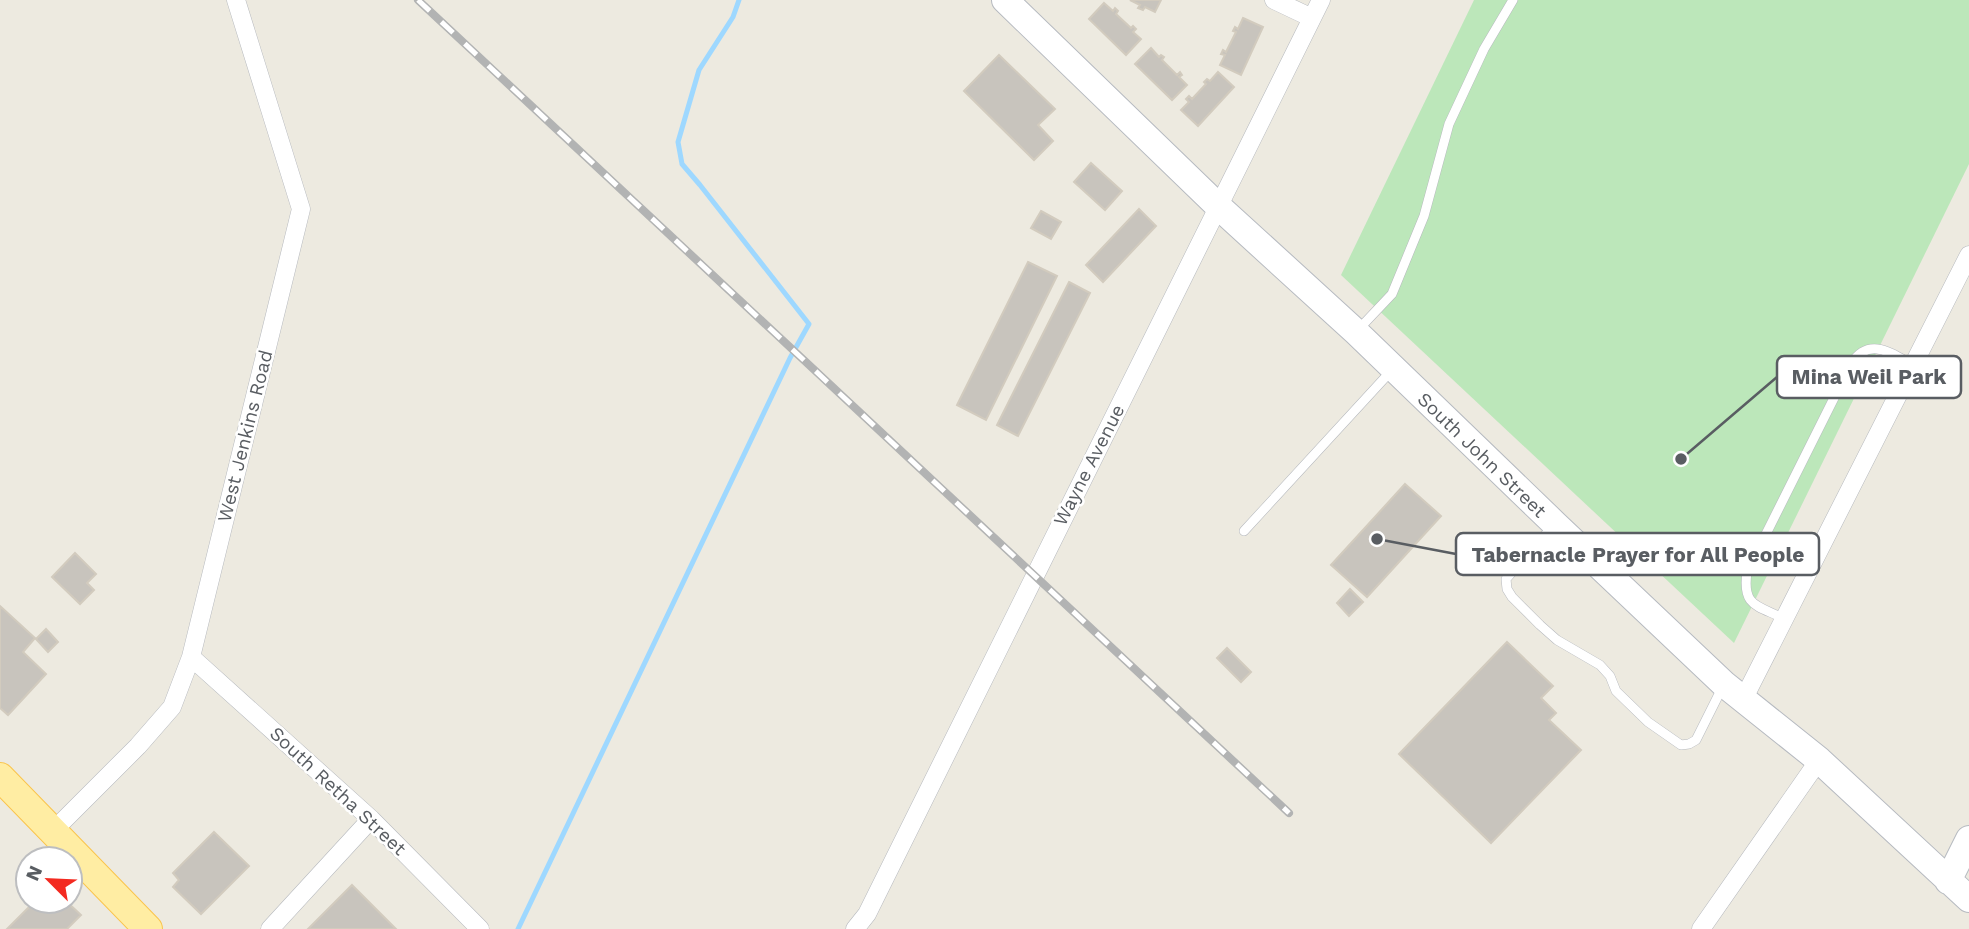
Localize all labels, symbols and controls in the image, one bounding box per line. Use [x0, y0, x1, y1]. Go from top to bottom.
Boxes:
street label: West Jenkins Road [213, 348, 277, 524]
callout: Mina Weil Park [1777, 356, 1961, 398]
text: Mina Weil Park [1792, 364, 1947, 389]
street label: South John Street [1413, 388, 1551, 522]
street label: Wayne Avenue [1049, 400, 1129, 530]
callout: Tabernacle Prayer for All People [1456, 533, 1819, 575]
text: Tabernacle Prayer for All People [1472, 542, 1804, 567]
street label: South Retha Street [265, 722, 411, 860]
north arrow [14, 845, 84, 915]
text: N [21, 862, 47, 884]

